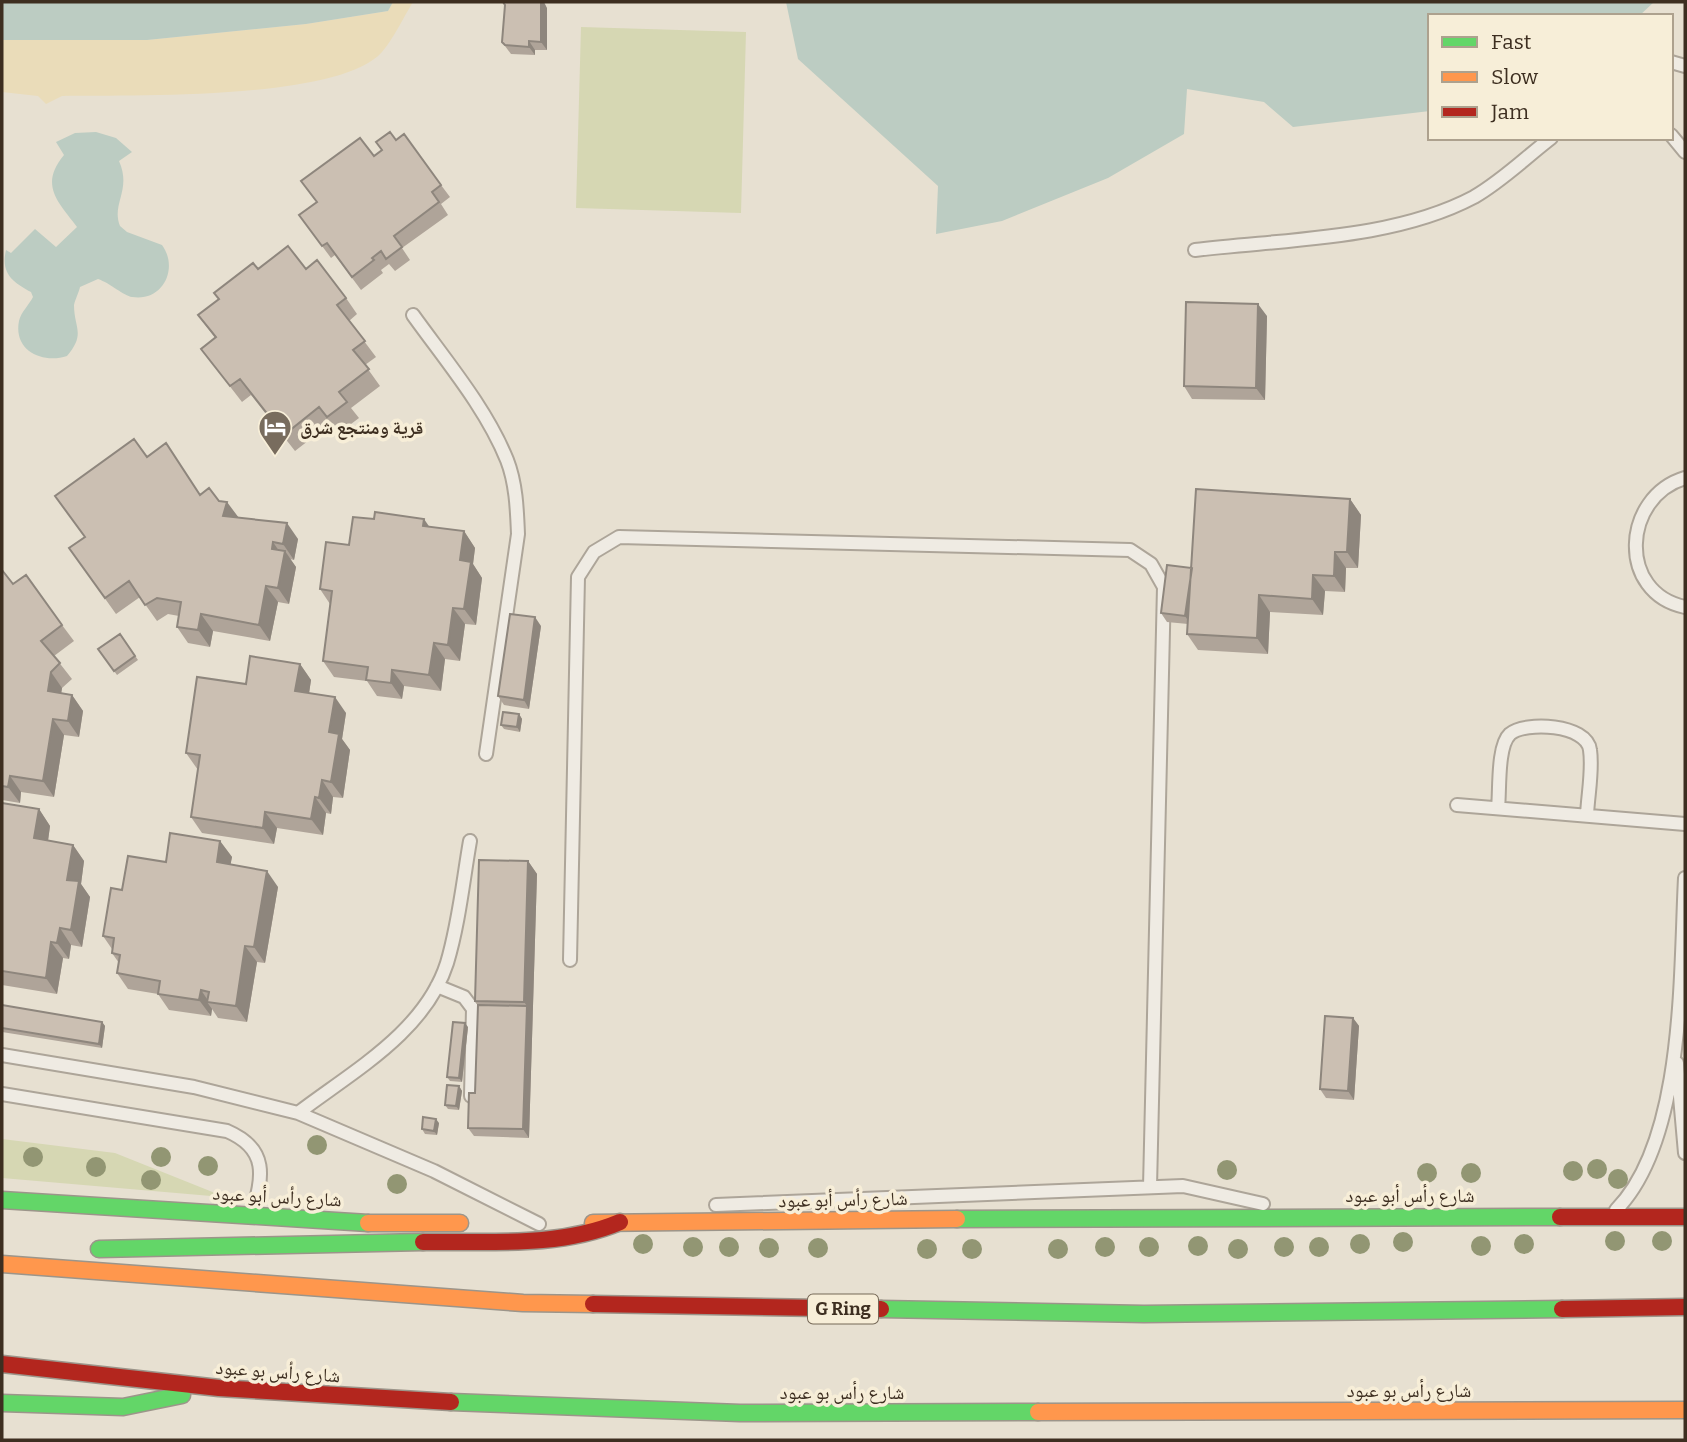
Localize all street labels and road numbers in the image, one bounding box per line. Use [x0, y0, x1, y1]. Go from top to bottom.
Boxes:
street label: شارع رأس أبو عبود [212, 1182, 342, 1211]
street label: شارع رأس أبو عبود [1345, 1184, 1475, 1207]
street label: شارع رأس أبو عبود [778, 1187, 908, 1212]
road number: G Ring [808, 1294, 878, 1324]
street label: شارع رأس بو عبود [215, 1356, 341, 1387]
street label: شارع رأس بو عبود [1347, 1379, 1471, 1402]
street label: شارع رأس بو عبود [780, 1381, 904, 1404]

